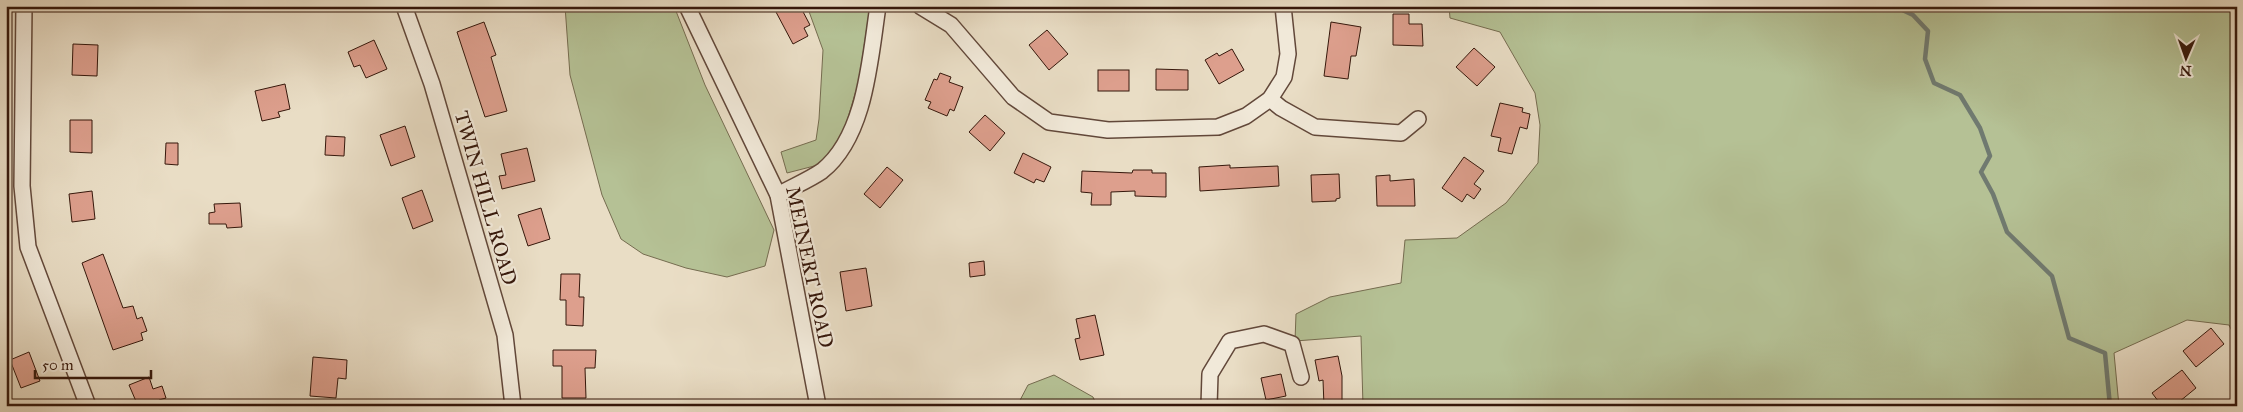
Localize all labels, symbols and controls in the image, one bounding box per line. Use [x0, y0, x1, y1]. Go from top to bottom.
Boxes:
north arrow [2160, 32, 2210, 82]
text: N [2179, 62, 2192, 79]
street label: TWIN HILL ROAD [450, 108, 522, 288]
street label: MEINERT ROAD [781, 184, 839, 350]
scale bar [35, 347, 151, 379]
text: 50 m [42, 356, 74, 374]

